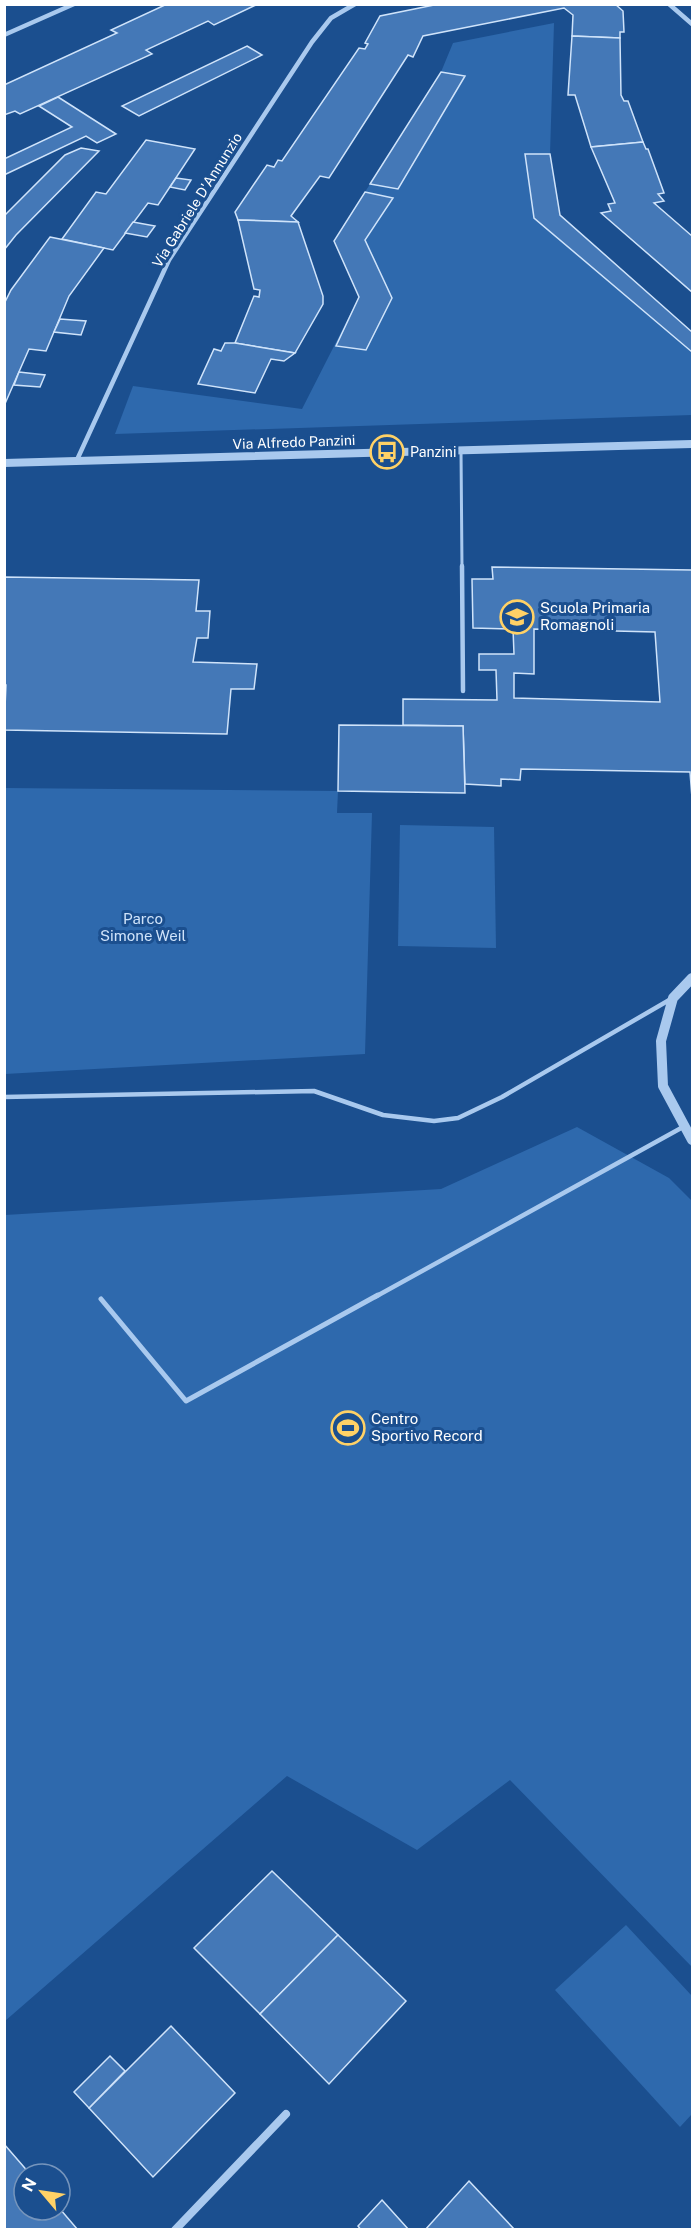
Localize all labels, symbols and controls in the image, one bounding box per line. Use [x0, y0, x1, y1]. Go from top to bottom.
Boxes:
street label: Via Gabriele D'Annunzio [149, 130, 245, 270]
street label: Via Alfredo Panzini [232, 432, 356, 452]
bus stop icon: Panzini [369, 434, 405, 470]
place label: Panzini [410, 444, 456, 460]
school or university icon: Scuola Primaria Romagnoli [499, 599, 535, 635]
place label: Scuola Primaria Romagnoli [540, 599, 650, 633]
park label: Parco Simone Weil [100, 910, 186, 944]
sports icon: Centro Sportivo Record [330, 1410, 366, 1446]
place label: Centro Sportivo Record [371, 1410, 483, 1444]
north arrow [12, 2162, 72, 2222]
text: N [18, 2175, 41, 2195]

